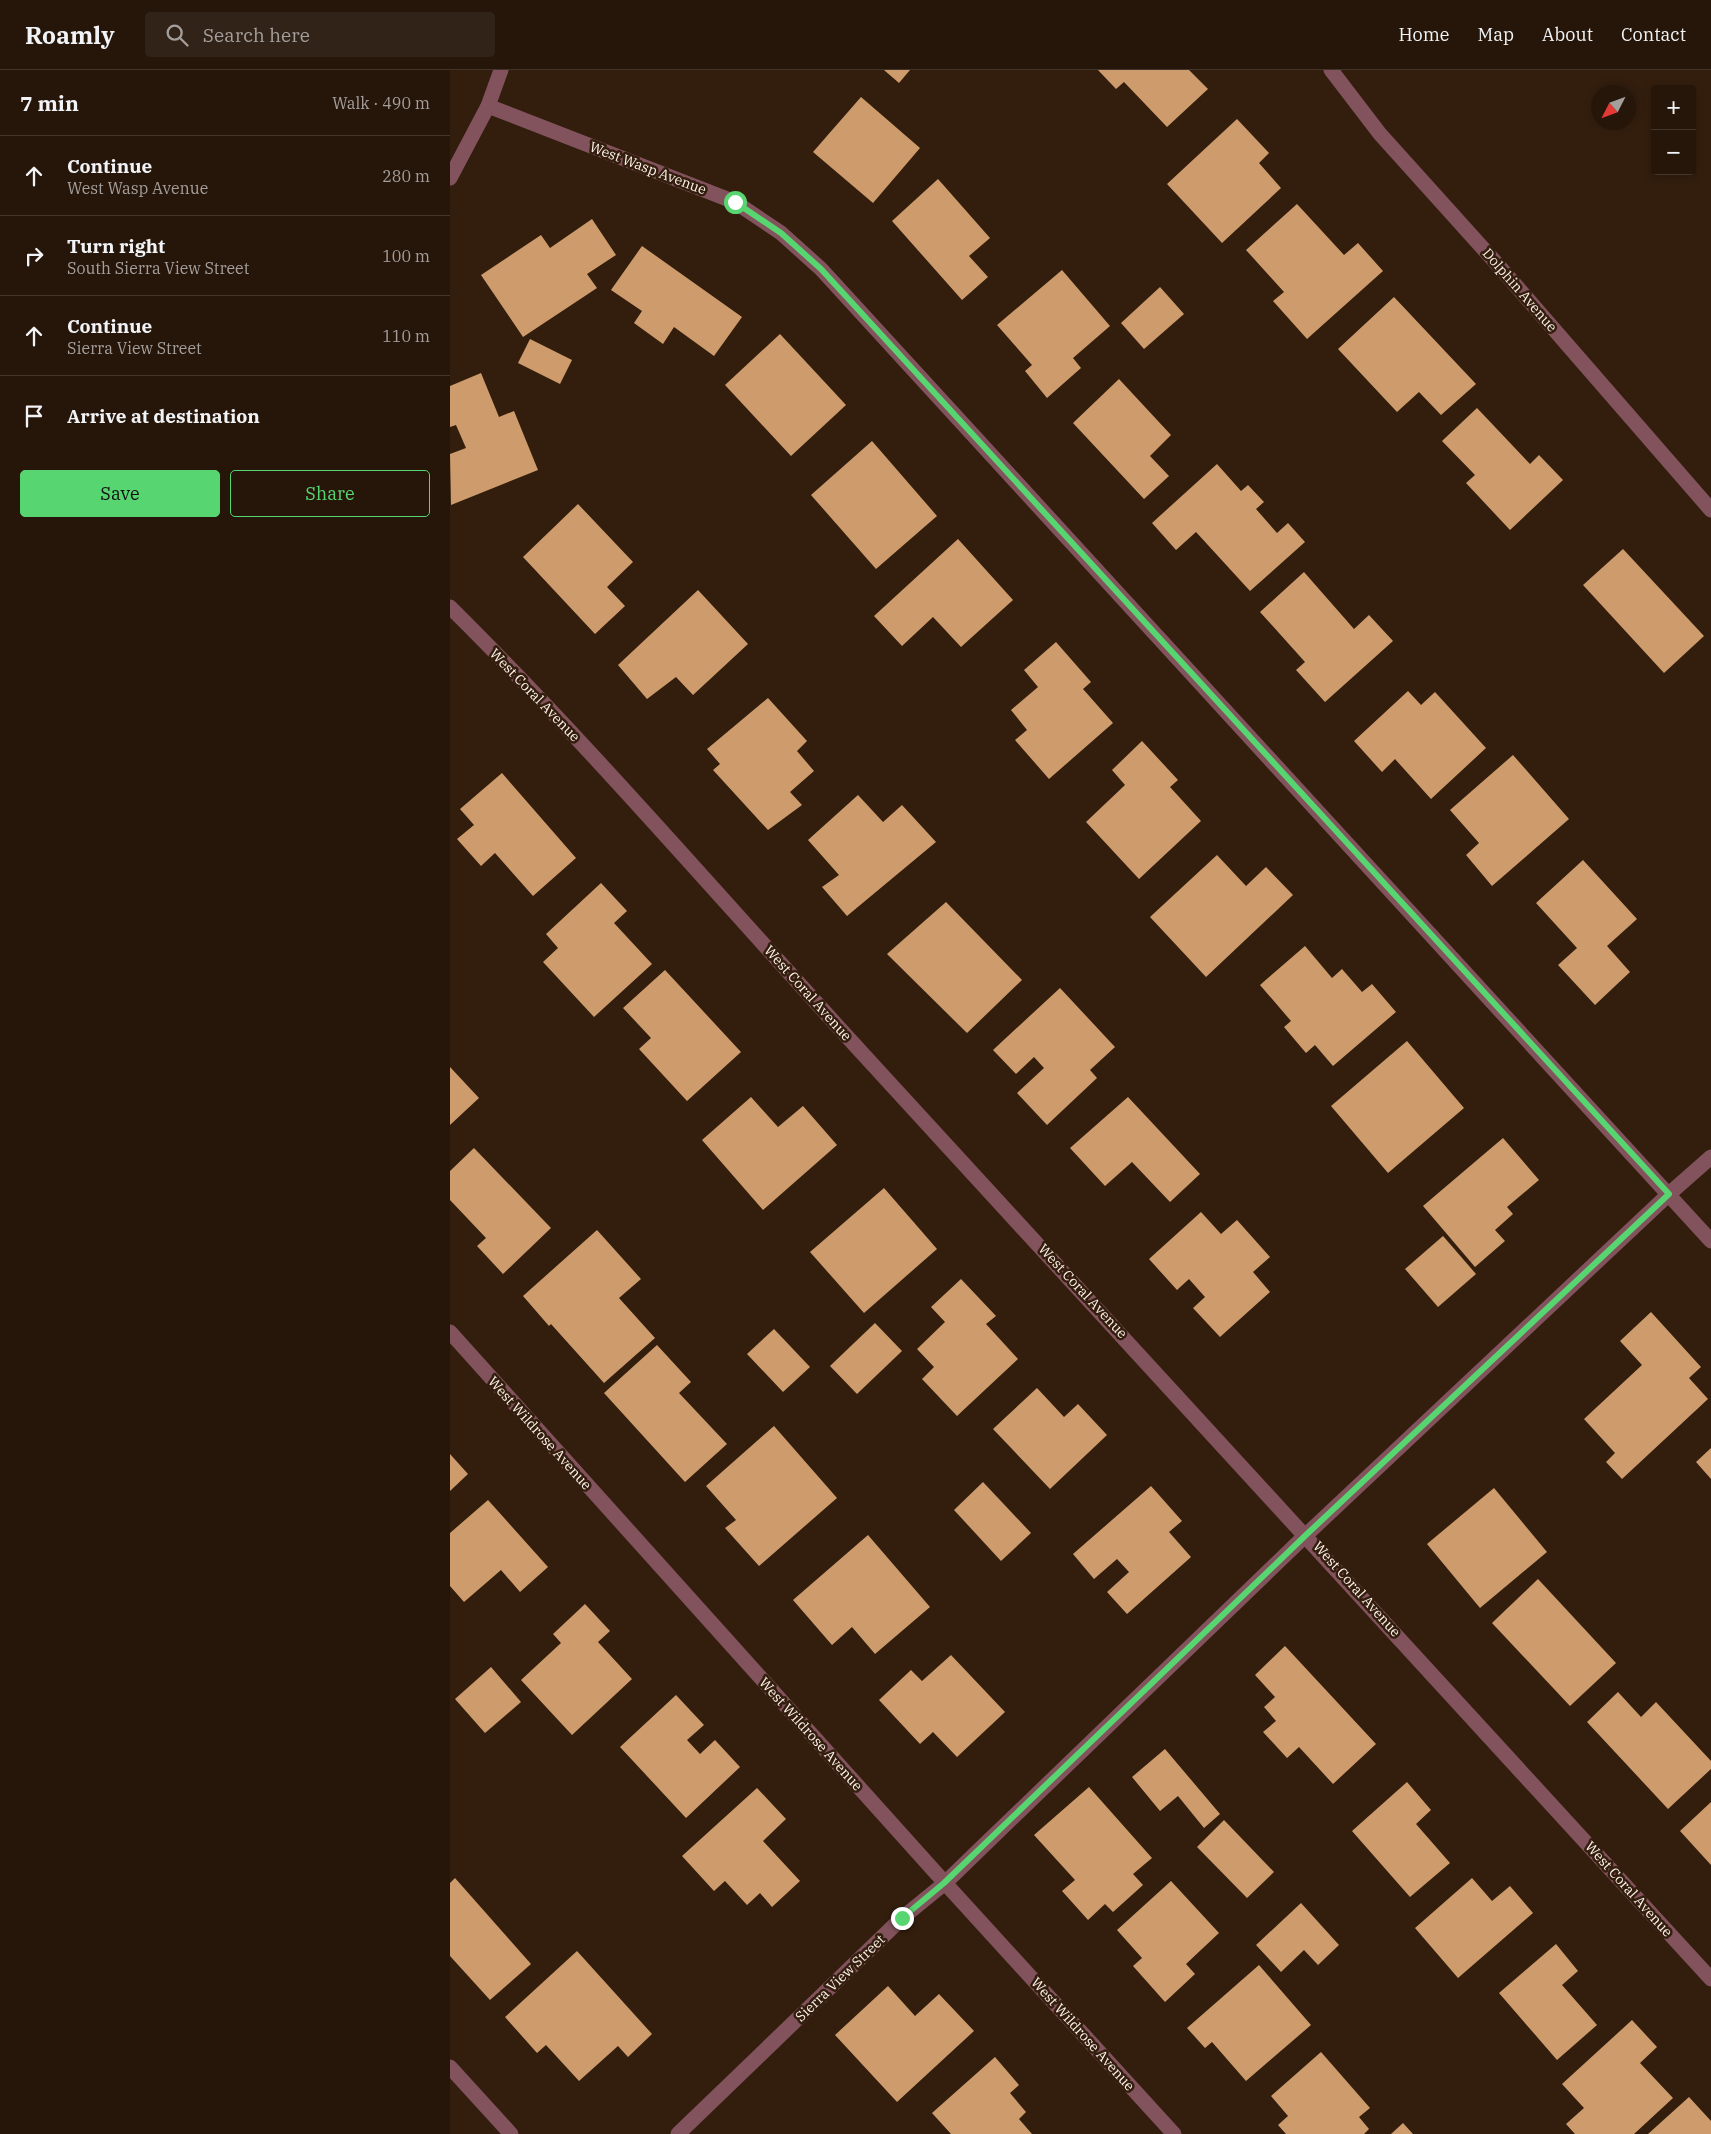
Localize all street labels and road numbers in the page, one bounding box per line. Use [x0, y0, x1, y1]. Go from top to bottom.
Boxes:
street label: West Wasp Avenue [587, 137, 709, 199]
street label: Dolphin Avenue [1479, 244, 1561, 336]
street label: West Coral Avenue [486, 645, 584, 745]
street label: West Coral Avenue [760, 941, 856, 1045]
street label: West Coral Avenue [1035, 1240, 1131, 1342]
street label: West Wildrose Avenue [484, 1372, 596, 1494]
street label: West Coral Avenue [1309, 1537, 1405, 1641]
street label: West Wildrose Avenue [755, 1673, 867, 1795]
street label: West Coral Avenue [1581, 1837, 1677, 1941]
street label: Sierra View Street [791, 1931, 889, 2025]
street label: West Wildrose Avenue [1027, 1973, 1139, 2095]

